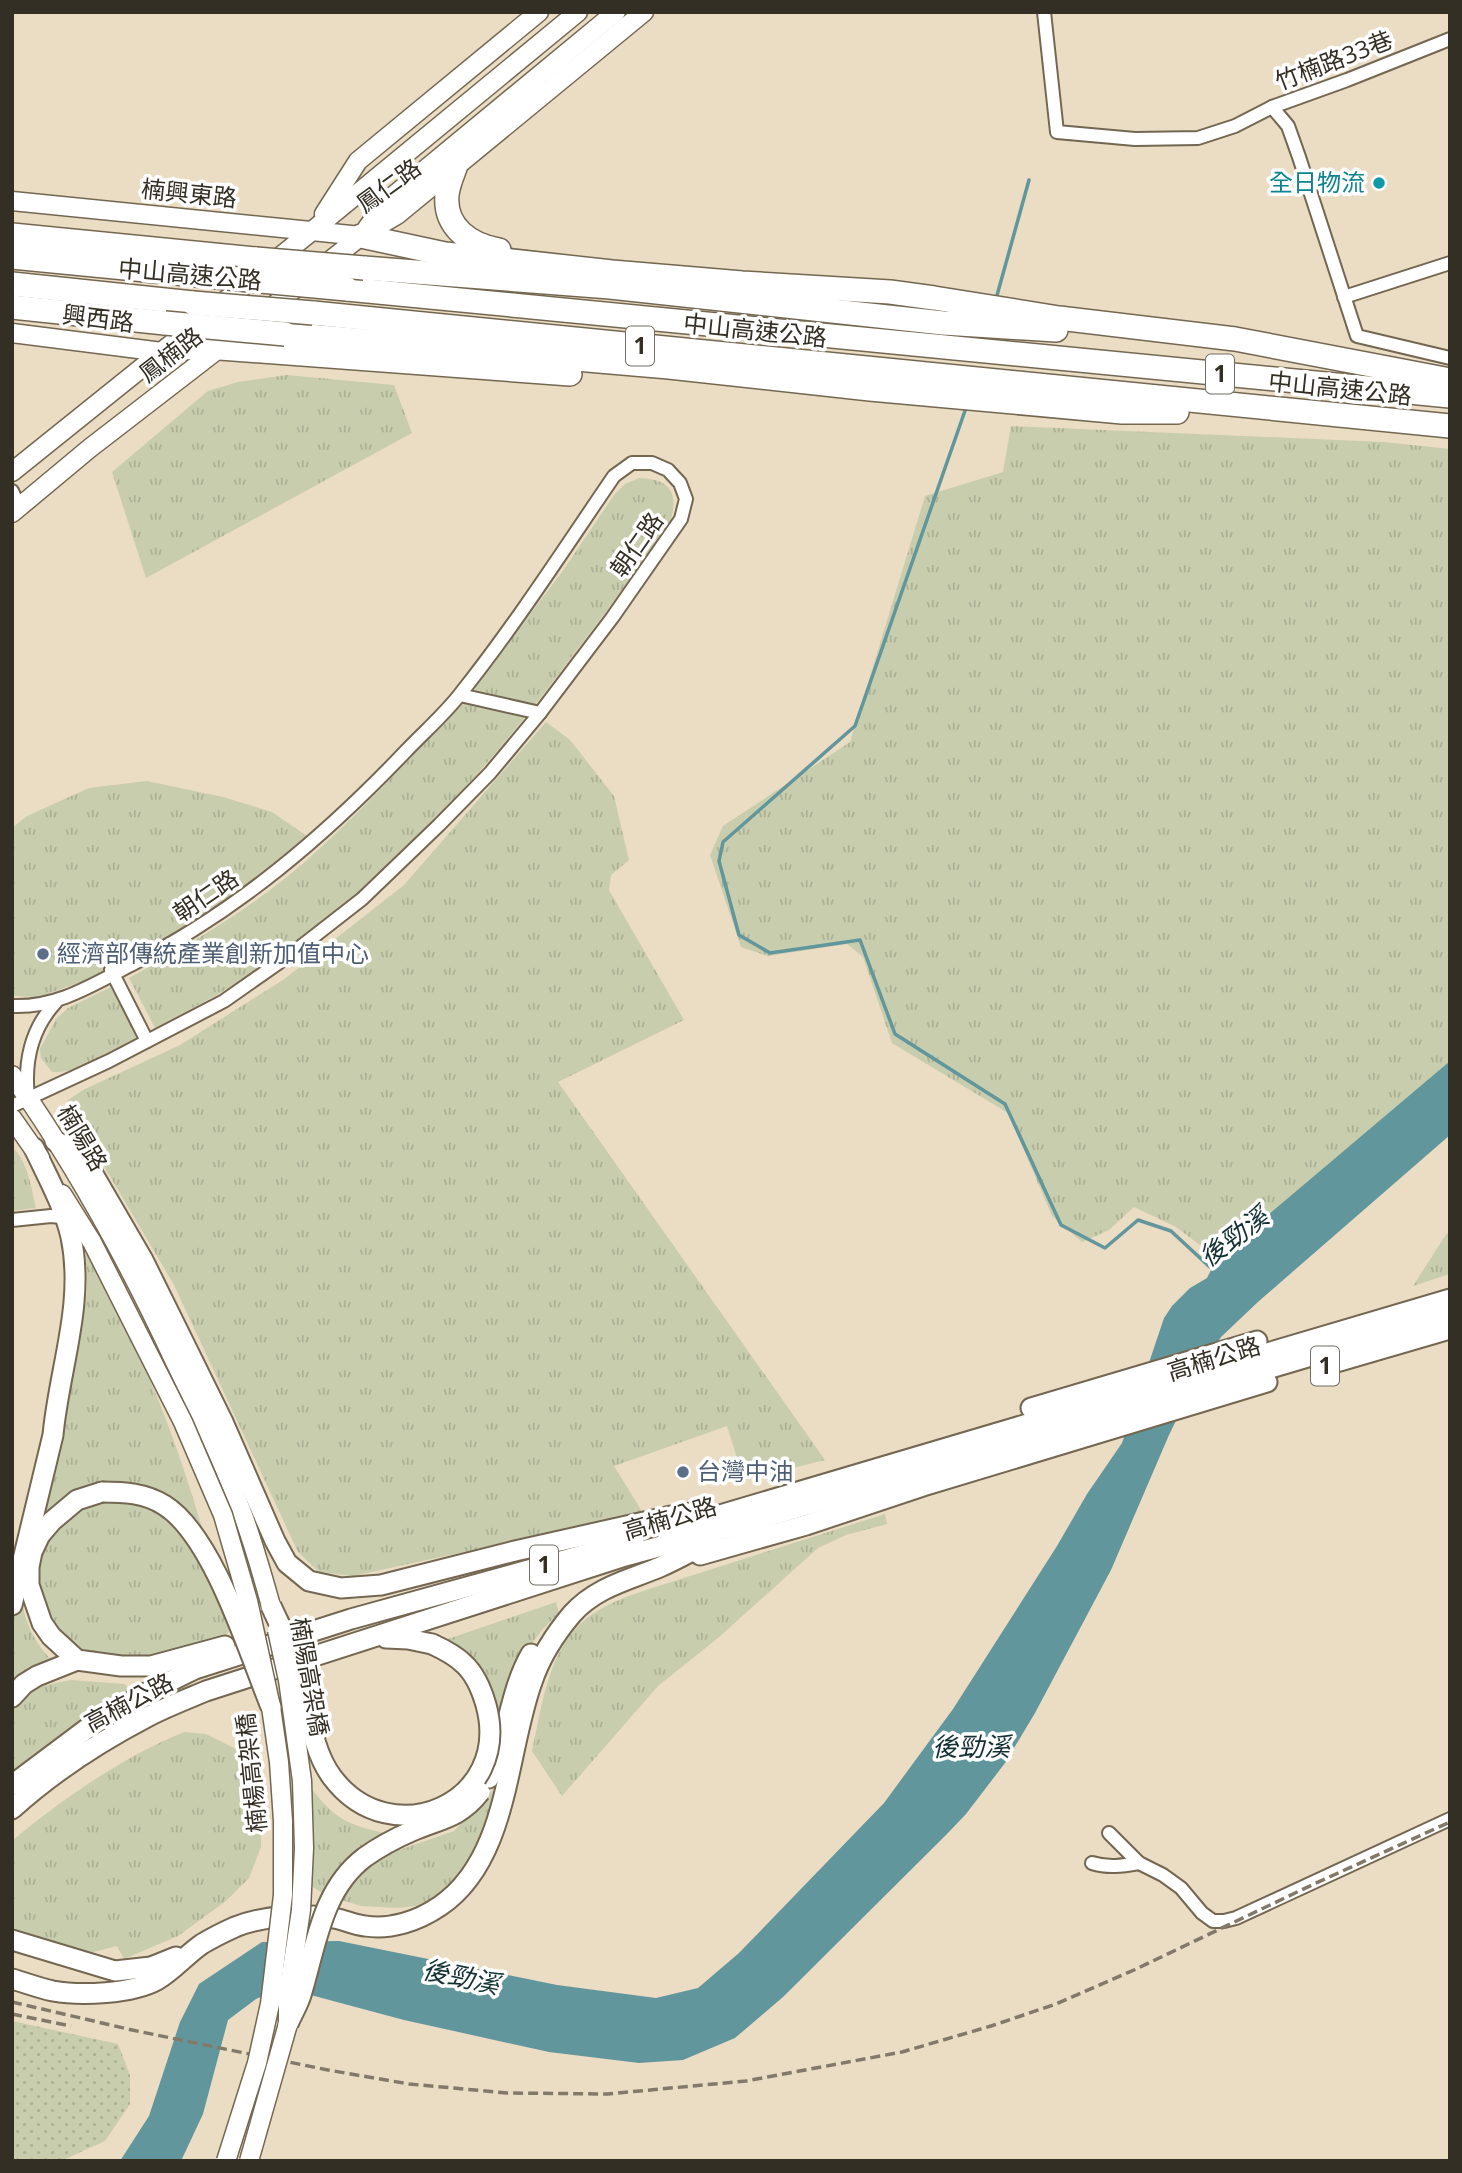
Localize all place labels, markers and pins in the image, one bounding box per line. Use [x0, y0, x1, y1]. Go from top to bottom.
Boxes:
place label: 全日物流 [1269, 165, 1365, 198]
marker: 全日物流 [1371, 175, 1387, 191]
place label: 經濟部傳統產業創新加值中心 [57, 936, 369, 969]
marker: 經濟部傳統產業創新加值中心 [35, 946, 51, 962]
place label: 台灣中油 [697, 1454, 793, 1487]
marker: 台灣中油 [675, 1464, 691, 1480]

